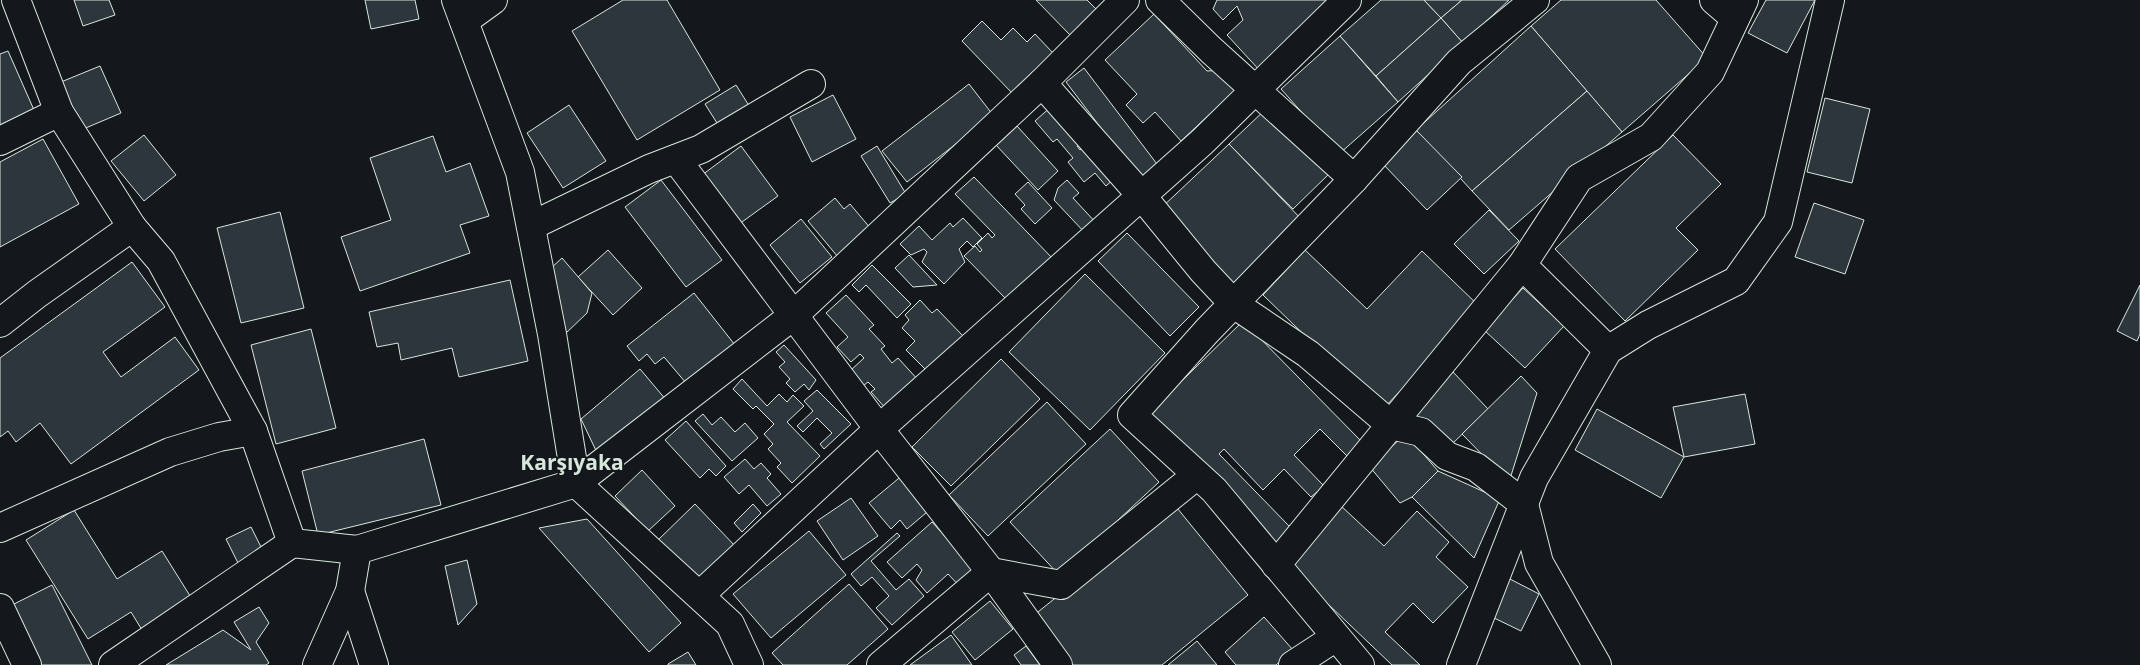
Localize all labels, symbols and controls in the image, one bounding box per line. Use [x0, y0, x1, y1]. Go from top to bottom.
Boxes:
district label: Karşıyaka [520, 448, 624, 476]

